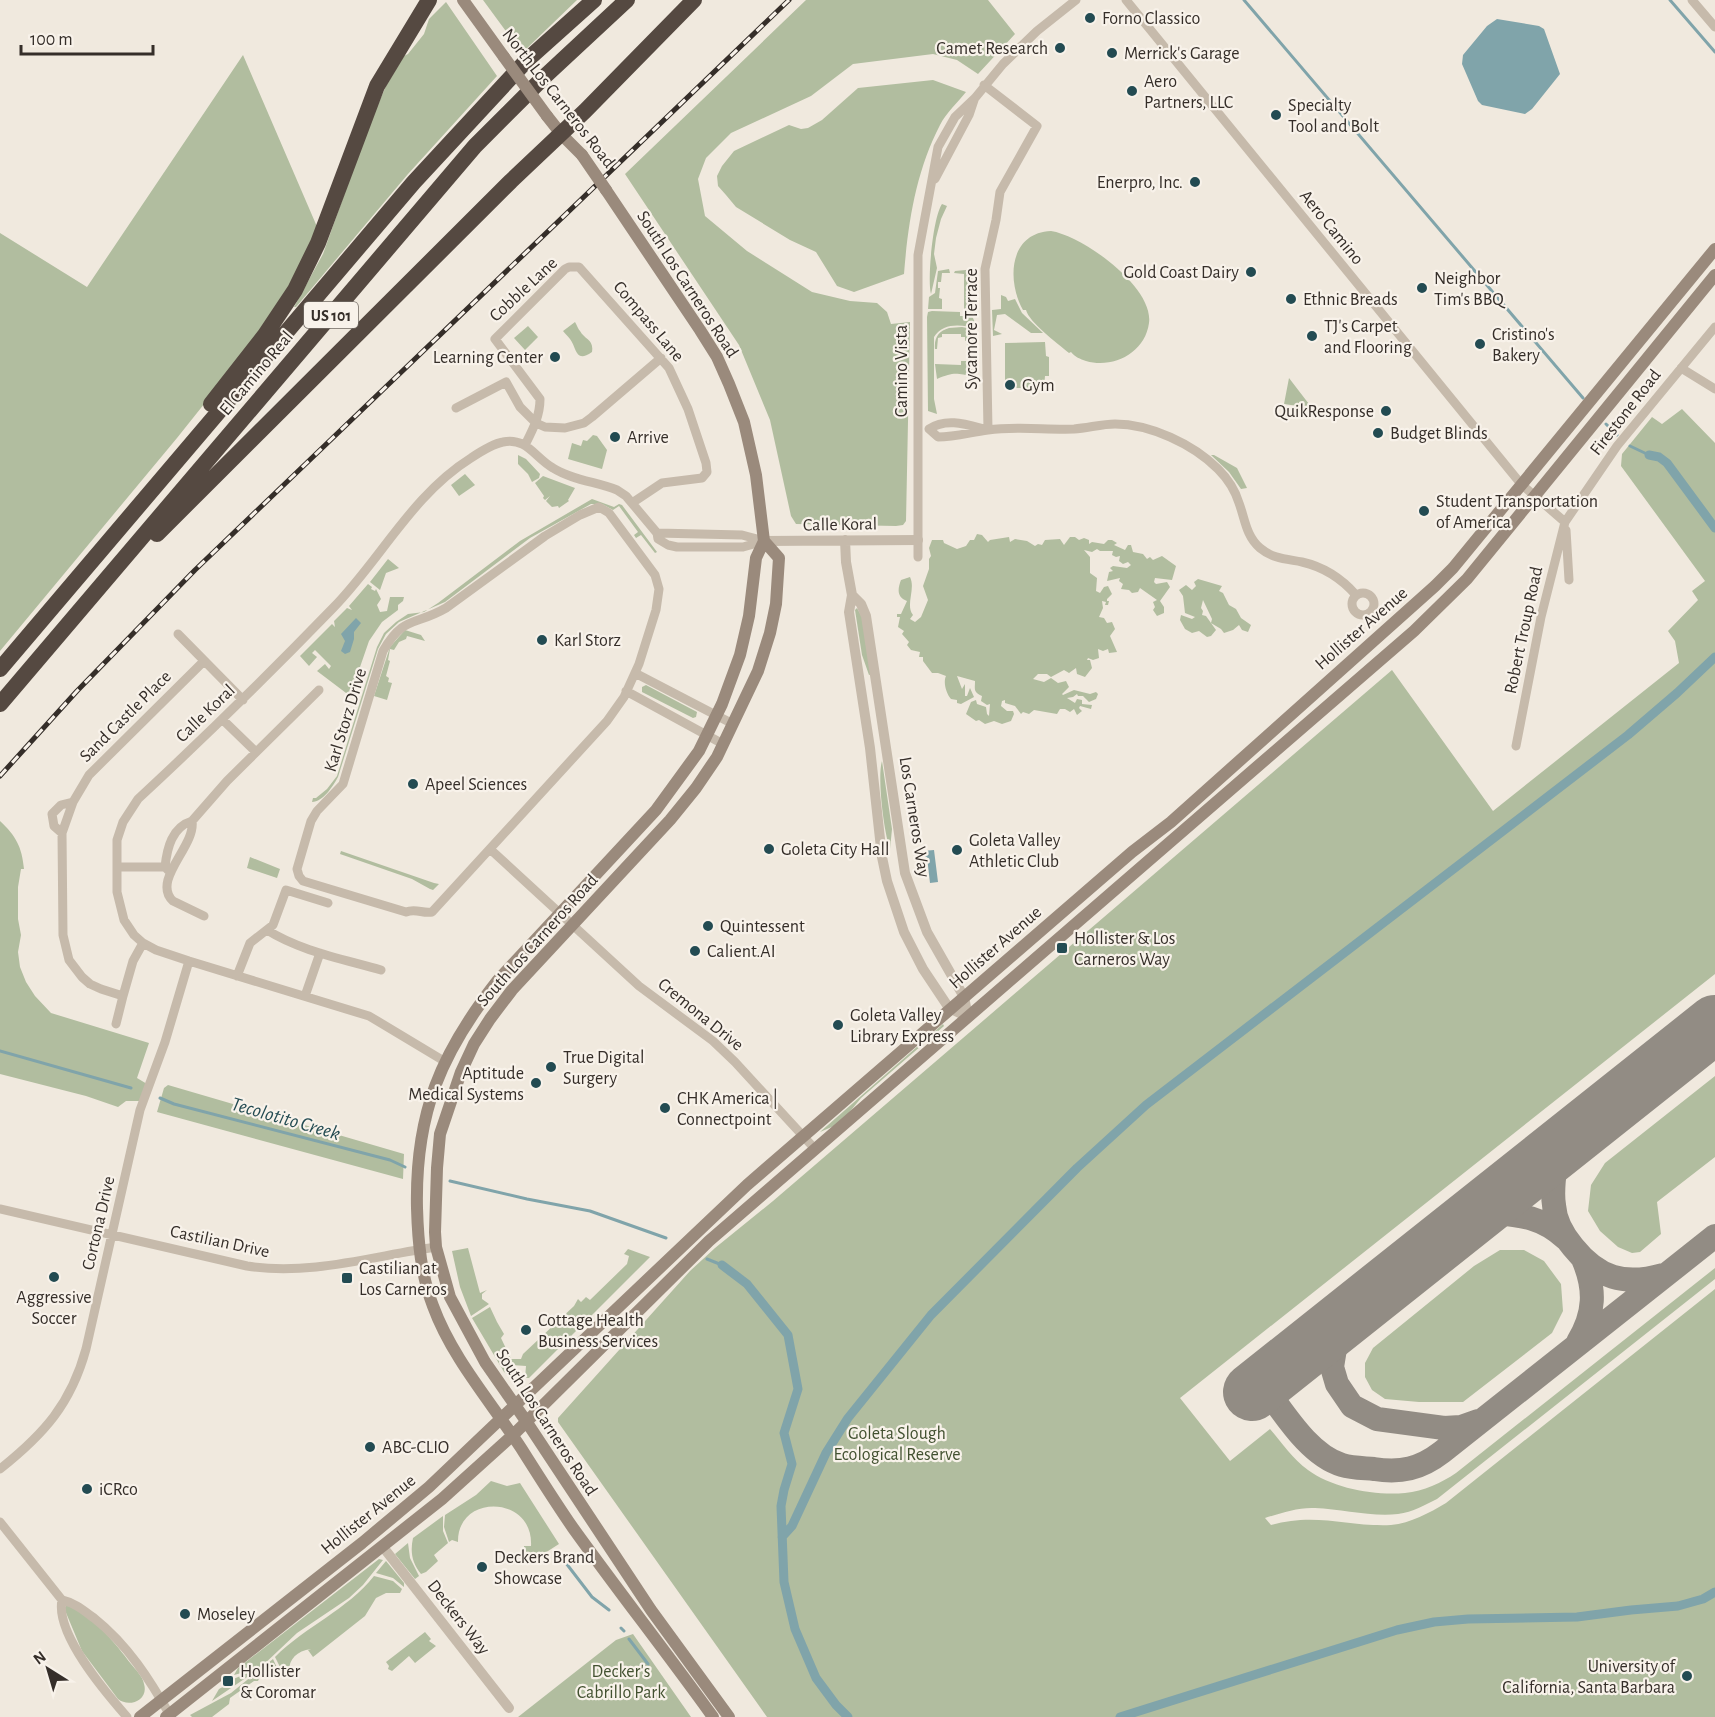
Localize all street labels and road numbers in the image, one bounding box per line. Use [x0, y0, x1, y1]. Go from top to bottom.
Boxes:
street label: North Los Carneros Road [498, 26, 618, 172]
street label: Aero Camino [1296, 187, 1367, 269]
street label: South Los Carneros Road [633, 208, 741, 361]
street label: Cobble Lane [486, 254, 561, 325]
street label: Sycamore Terrace [963, 268, 981, 390]
street label: Compass Lane [610, 278, 687, 365]
road number: US 101 [304, 302, 358, 328]
street label: Camino Vista [893, 325, 911, 417]
street label: El Camino Real [217, 328, 297, 419]
street label: Firestone Road [1587, 366, 1665, 459]
street label: Calle Koral [803, 515, 877, 535]
street label: Robert Troup Road [1502, 565, 1546, 695]
street label: Hollister Avenue [1312, 584, 1411, 674]
street label: Karl Storz Drive [322, 666, 370, 774]
street label: Sand Castle Place [77, 668, 175, 766]
street label: Calle Koral [173, 681, 239, 746]
street label: Los Carneros Way [896, 756, 932, 879]
street label: South Los Carneros Road [474, 871, 602, 1010]
street label: Hollister Avenue [946, 903, 1045, 993]
street label: Cremona Drive [654, 975, 747, 1055]
street label: Cortona Drive [79, 1175, 119, 1272]
street label: Castilian Drive [168, 1223, 271, 1261]
street label: South Los Carneros Road [492, 1346, 600, 1499]
street label: Hollister Avenue [318, 1471, 419, 1558]
street label: Deckers Way [424, 1577, 493, 1659]

